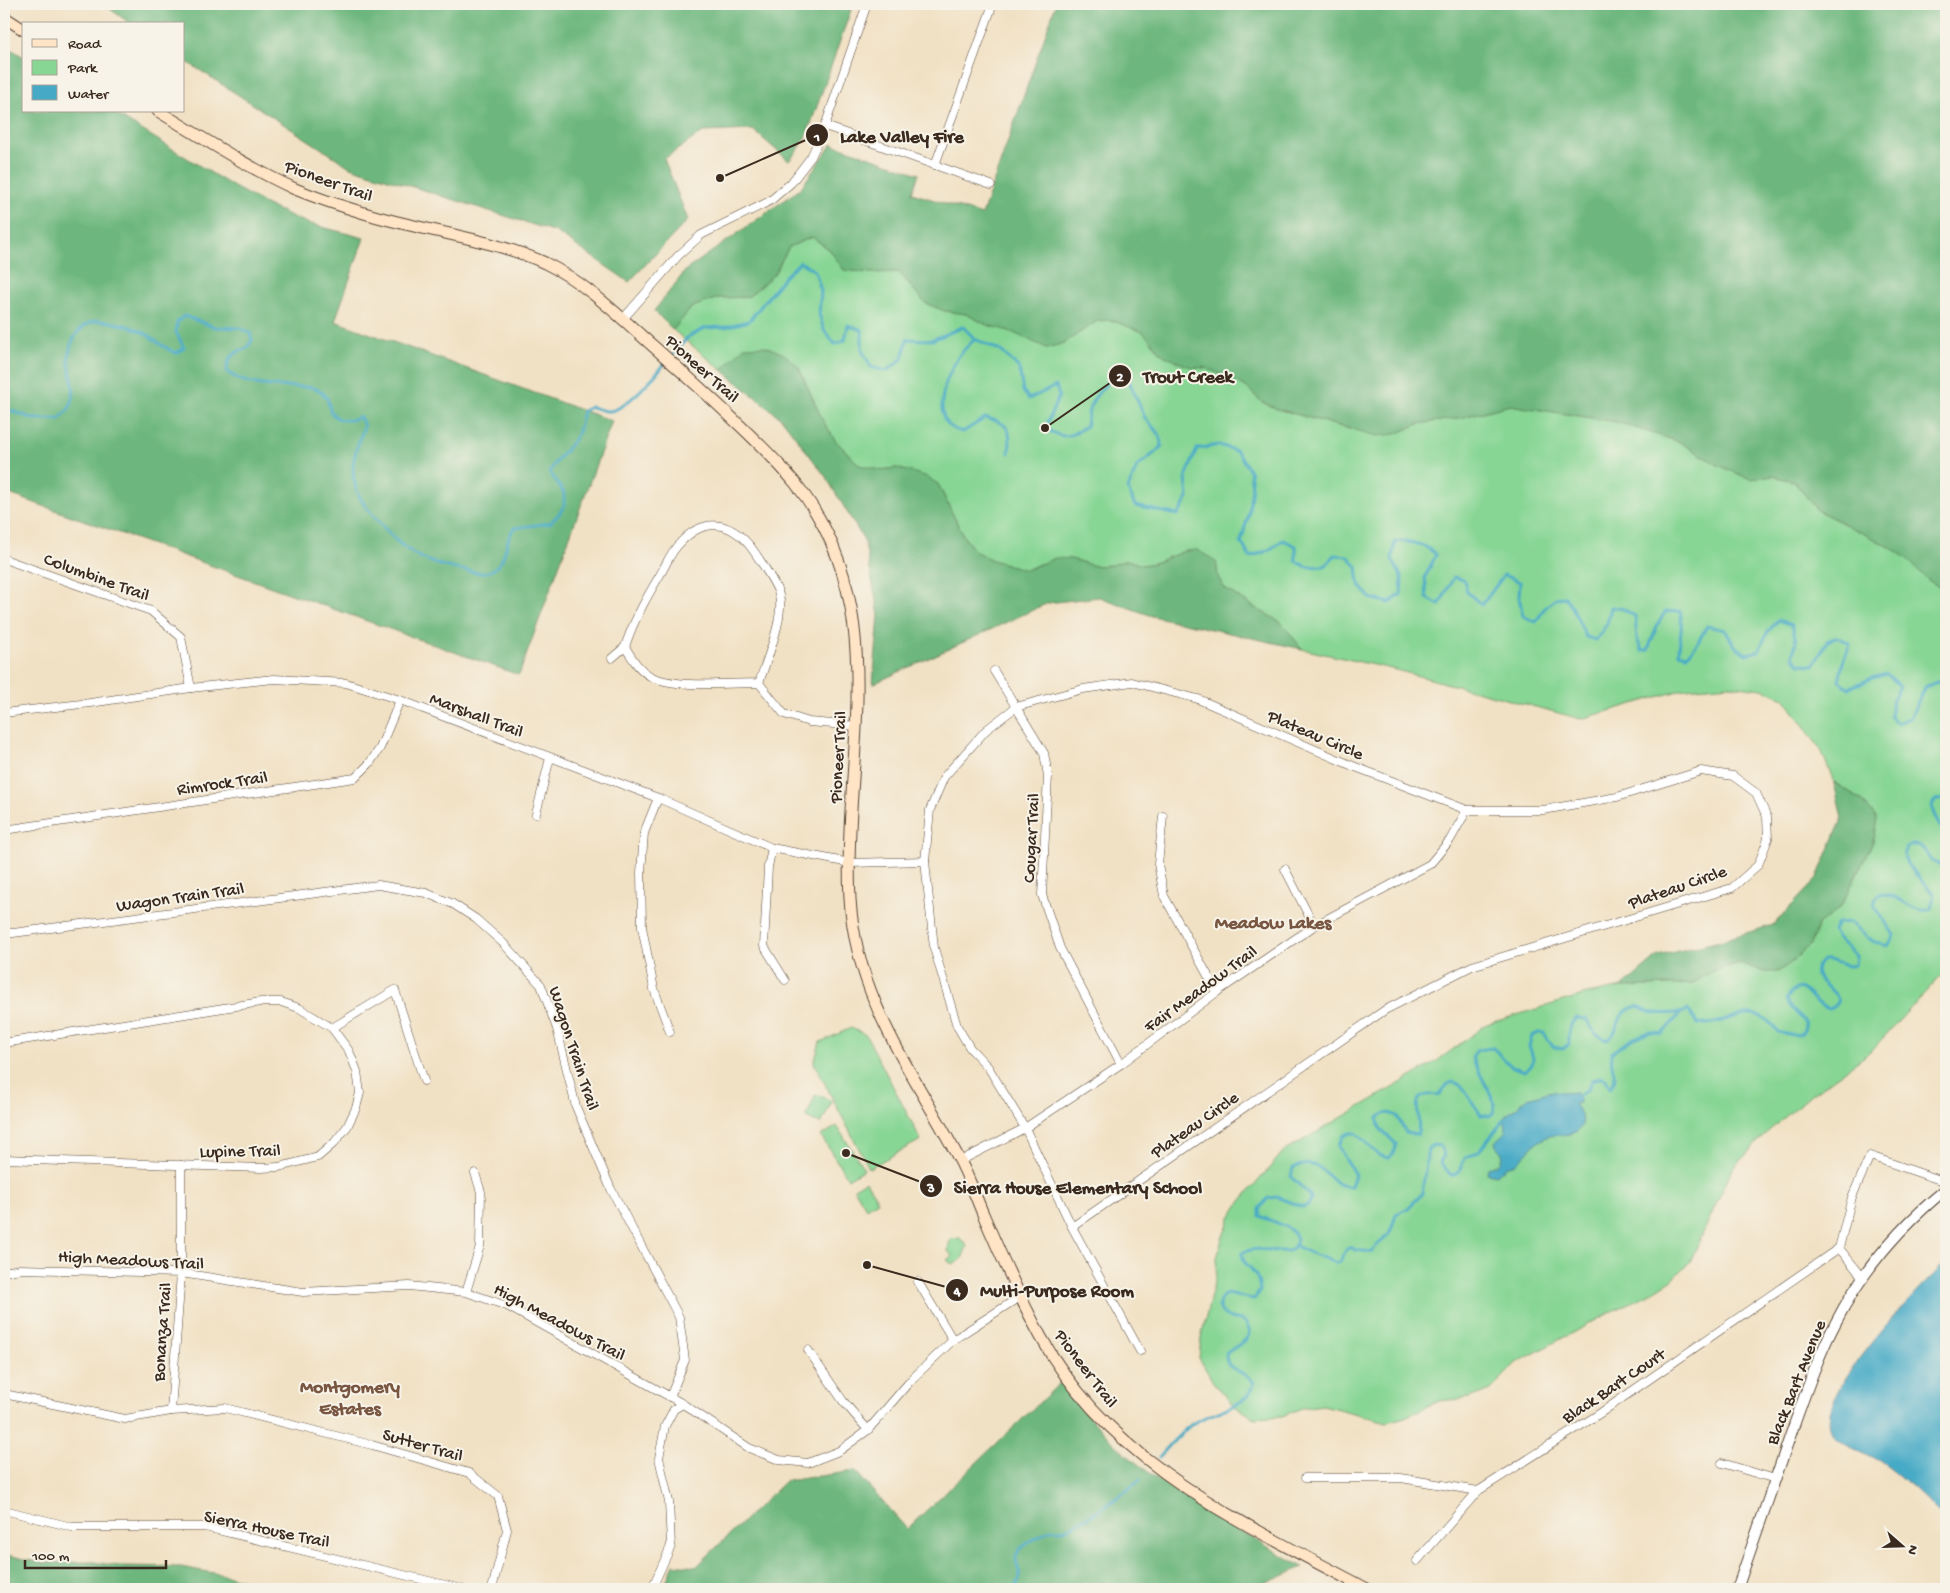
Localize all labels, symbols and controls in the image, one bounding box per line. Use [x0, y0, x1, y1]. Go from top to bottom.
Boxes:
legend [22, 22, 185, 112]
text: Road [68, 36, 102, 54]
text: Park [67, 60, 98, 78]
text: Water [68, 86, 110, 104]
callout: Lake Valley Fire [805, 118, 974, 152]
text: Lake Valley Fire [840, 127, 965, 150]
text: 1 [813, 129, 820, 147]
street label: Pioneer Trail [280, 156, 375, 208]
street label: Pioneer Trail [659, 331, 743, 408]
callout: Trout Creek [1108, 359, 1243, 393]
text: Trout Creek [1141, 367, 1236, 390]
text: 2 [1116, 369, 1124, 387]
street label: Columbine Trail [40, 550, 152, 607]
street label: Marshall Trail [426, 689, 526, 744]
street label: Plateau Circle [1263, 706, 1367, 766]
street label: Pioneer Trail [827, 711, 852, 805]
street label: Rimrock Trail [176, 768, 269, 801]
street label: Cougar Trail [1020, 793, 1045, 883]
street label: Plateau Circle [1625, 861, 1730, 915]
street label: Wagon Train Trail [115, 879, 246, 918]
district label: Meadow Lakes [1215, 913, 1332, 936]
street label: Fair Meadow Trail [1140, 942, 1262, 1039]
street label: Wagon Train Trail [543, 984, 603, 1113]
street label: Plateau Circle [1147, 1088, 1244, 1165]
street label: Lupine Trail [199, 1141, 281, 1164]
callout: Sierra House Elementary School [919, 1169, 1212, 1203]
text: Sierra House Elementary School [954, 1178, 1202, 1201]
text: 3 [926, 1180, 935, 1198]
street label: High Meadows Trail [57, 1247, 204, 1276]
callout: Multi-Purpose Room [945, 1273, 1144, 1307]
street label: High Meadows Trail [489, 1280, 628, 1367]
text: Multi-Purpose Room [980, 1281, 1134, 1304]
street label: Bonanza Trail [149, 1282, 177, 1383]
text: 4 [952, 1283, 961, 1301]
street label: Black Bart Avenue [1762, 1317, 1832, 1449]
street label: Pioneer Trail [1048, 1326, 1121, 1413]
street label: Black Bart Court [1558, 1344, 1671, 1430]
district label: Montgomery Estates [300, 1377, 401, 1422]
street label: Sutter Trail [380, 1425, 465, 1468]
street label: Sierra House Trail [202, 1507, 331, 1554]
north arrow [1878, 1520, 1928, 1570]
scale bar [25, 1538, 166, 1570]
text: N [1902, 1542, 1921, 1557]
text: 100 m [31, 1548, 70, 1566]

